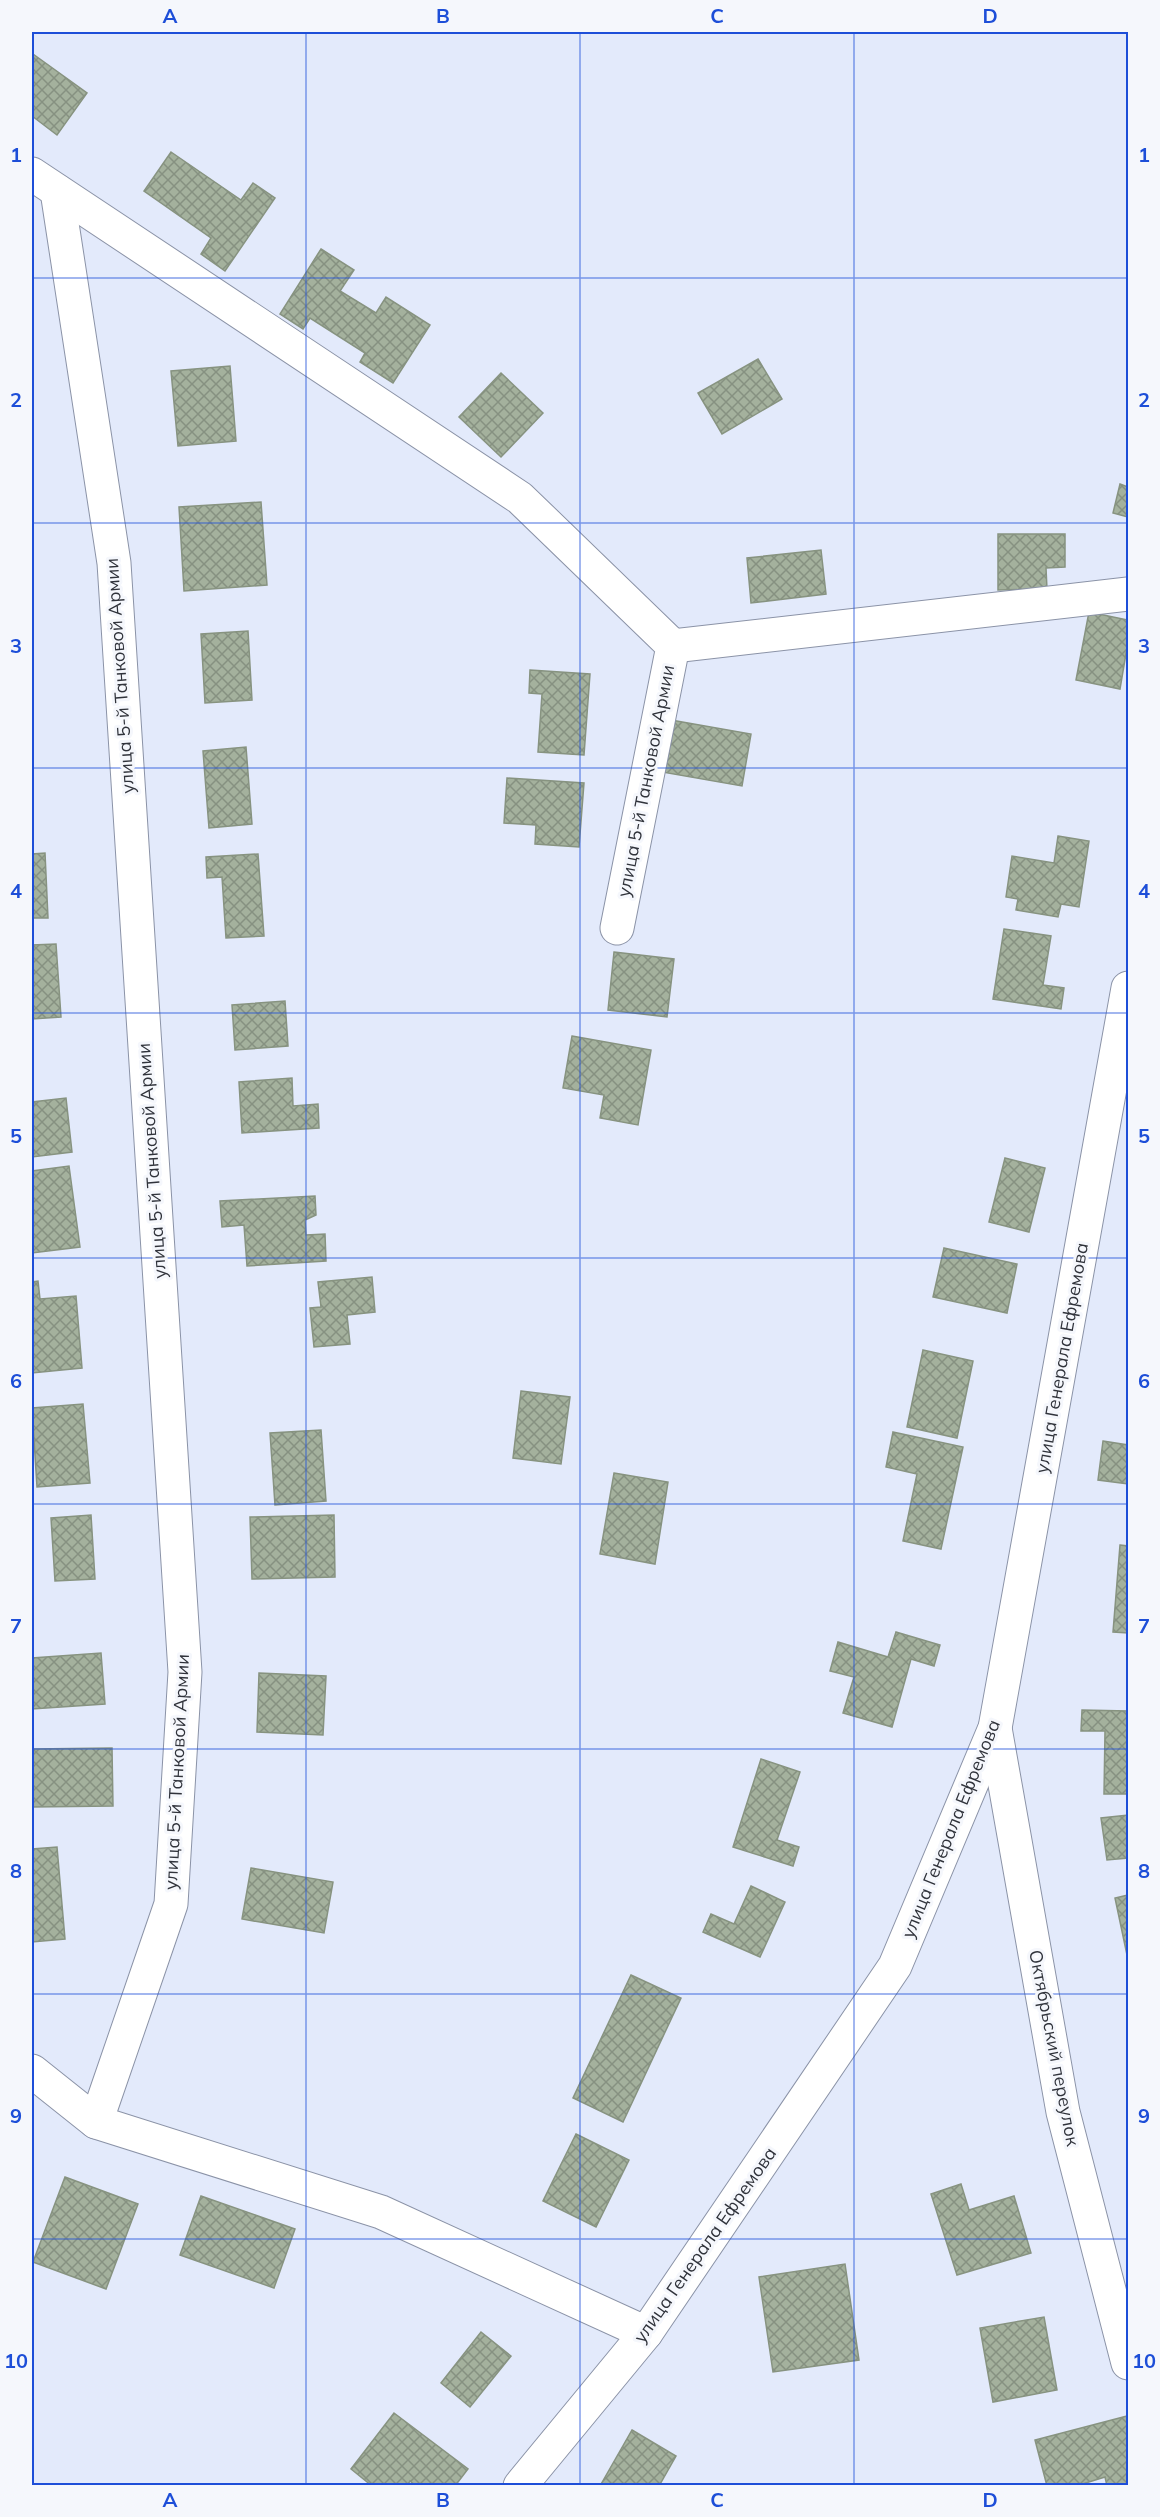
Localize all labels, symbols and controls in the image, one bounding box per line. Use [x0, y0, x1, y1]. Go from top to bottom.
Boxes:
text: A [163, 3, 178, 28]
text: B [436, 3, 450, 28]
text: C [710, 3, 724, 28]
text: D [982, 3, 998, 28]
text: 1 [10, 142, 22, 167]
text: 1 [1138, 142, 1150, 167]
text: 2 [10, 387, 22, 412]
text: 2 [1138, 387, 1150, 412]
street label: улица 5-й Танковой Армии [100, 557, 139, 795]
text: 3 [10, 633, 22, 658]
text: 3 [1138, 633, 1150, 658]
street label: улица 5-й Танковой Армии [612, 663, 679, 899]
text: 4 [10, 878, 22, 903]
text: 4 [1138, 878, 1150, 903]
street label: улица 5-й Танковой Армии [132, 1042, 171, 1280]
text: 5 [10, 1123, 22, 1148]
text: 5 [1138, 1123, 1150, 1148]
street label: улица Генерала Ефремова [1030, 1241, 1093, 1475]
text: 6 [10, 1368, 22, 1393]
text: 6 [1138, 1368, 1150, 1393]
text: 7 [10, 1613, 22, 1638]
text: 7 [1138, 1613, 1150, 1638]
street label: улица 5-й Танковой Армии [159, 1653, 194, 1890]
street label: улица Генерала Ефремова [896, 1716, 1005, 1941]
text: 8 [10, 1858, 22, 1883]
text: 8 [1138, 1858, 1150, 1883]
street label: Октябрьский переулок [1024, 1948, 1085, 2148]
text: 9 [10, 2103, 22, 2128]
text: 9 [1138, 2103, 1150, 2128]
street label: улица Генерала Ефремова [628, 2142, 781, 2347]
text: 10 [4, 2348, 28, 2373]
text: 10 [1132, 2348, 1156, 2373]
text: A [163, 2487, 178, 2512]
text: B [436, 2487, 450, 2512]
text: C [710, 2487, 724, 2512]
text: D [982, 2487, 998, 2512]

